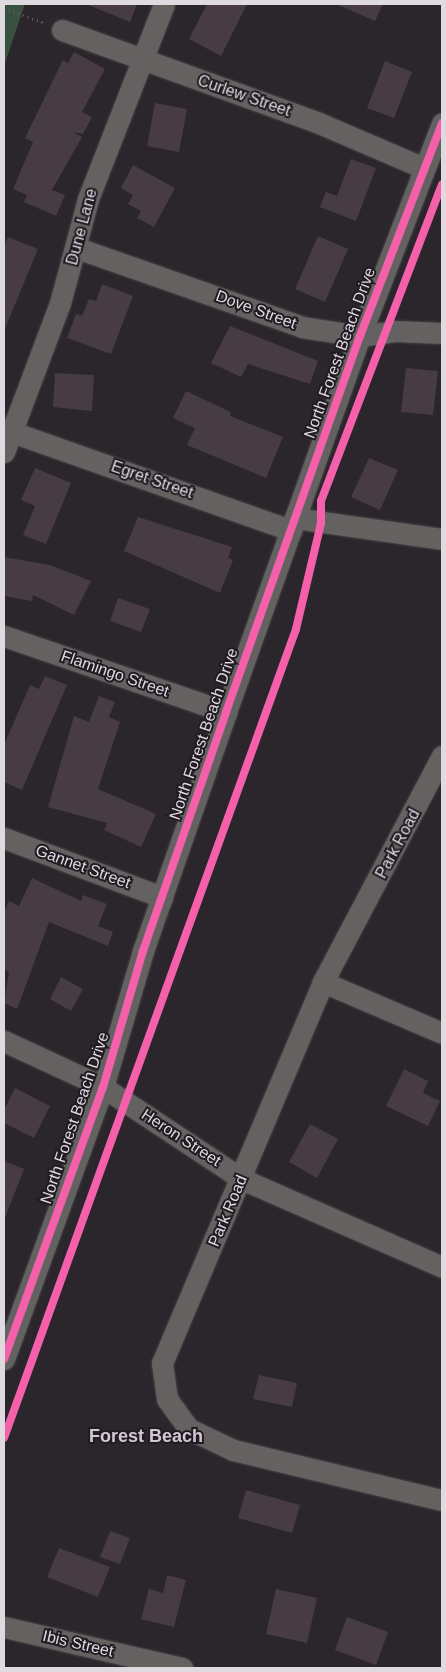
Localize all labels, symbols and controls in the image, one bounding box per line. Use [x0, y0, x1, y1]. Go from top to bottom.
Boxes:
street label: Curlew Street [195, 71, 293, 121]
street label: Dune Lane [63, 187, 101, 267]
street label: North Forest Beach Drive [300, 265, 380, 441]
street label: Dove Street [213, 287, 299, 333]
street label: Egret Street [109, 457, 195, 503]
street label: North Forest Beach Drive [166, 646, 242, 822]
street label: Flamingo Street [58, 647, 172, 701]
street label: Park Road [372, 806, 424, 882]
street label: Gannet Street [33, 841, 133, 893]
street label: North Forest Beach Drive [37, 1030, 113, 1206]
street label: Heron Street [138, 1105, 224, 1171]
street label: Park Road [204, 1172, 252, 1250]
district label: Forest Beach [89, 1425, 203, 1447]
street label: Ibis Street [41, 1627, 115, 1661]

